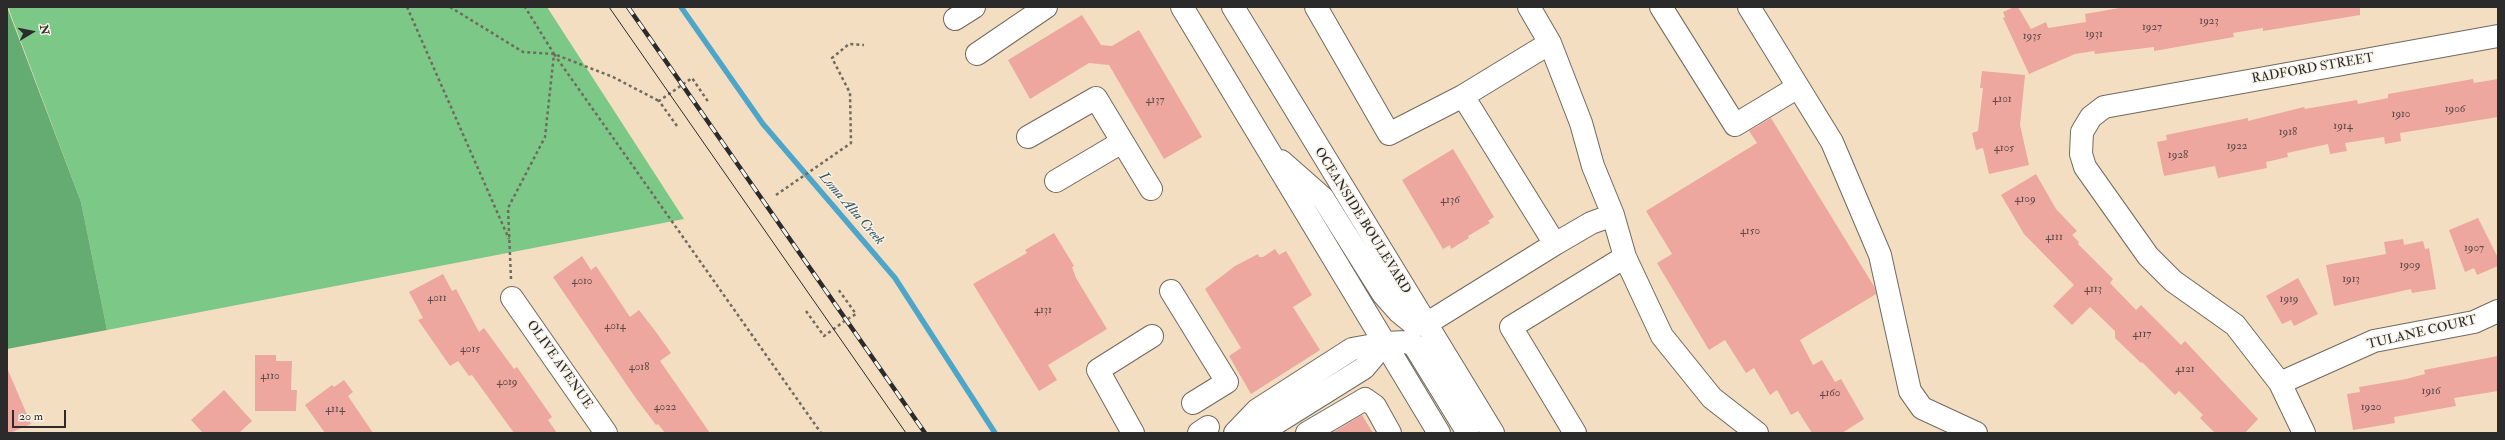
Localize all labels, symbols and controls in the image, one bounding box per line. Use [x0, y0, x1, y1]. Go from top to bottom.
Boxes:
north arrow [12, 12, 52, 52]
house number: 1923 [2199, 15, 2219, 29]
house number: 1927 [2142, 21, 2162, 35]
text: N [37, 24, 52, 36]
house number: 1931 [2085, 28, 2103, 42]
house number: 1935 [2023, 30, 2041, 44]
street label: RADFORD STREET [2251, 51, 2375, 87]
house number: 4101 [1992, 93, 2012, 107]
house number: 4137 [1145, 94, 1165, 108]
house number: 1906 [2445, 103, 2465, 117]
house number: 1910 [2392, 108, 2410, 122]
house number: 1914 [2333, 120, 2353, 134]
house number: 1918 [2279, 126, 2297, 140]
house number: 1922 [2227, 140, 2247, 154]
house number: 4105 [1994, 142, 2014, 156]
street label: OCEANSIDE BOULEVARD [1310, 145, 1414, 297]
house number: 1928 [2168, 149, 2188, 163]
water label: Loma Alta Creek [815, 169, 887, 249]
house number: 4109 [2014, 193, 2036, 207]
house number: 4136 [1440, 194, 1460, 208]
house number: 4150 [1740, 225, 1760, 239]
house number: 4111 [2045, 231, 2063, 245]
house number: 1907 [2464, 242, 2484, 256]
house number: 1909 [2400, 259, 2420, 273]
house number: 1913 [2342, 273, 2360, 287]
house number: 4010 [571, 275, 593, 289]
house number: 4113 [2084, 283, 2102, 297]
house number: 4011 [427, 292, 447, 306]
house number: 1919 [2280, 293, 2298, 307]
house number: 4131 [1034, 304, 1052, 318]
street label: TULANE COURT [2366, 313, 2478, 353]
street label: OLIVE AVENUE [523, 318, 595, 412]
house number: 4014 [604, 320, 626, 334]
house number: 4117 [2133, 328, 2151, 342]
house number: 4015 [460, 343, 480, 357]
house number: 4018 [629, 361, 649, 375]
house number: 4121 [2175, 363, 2195, 377]
house number: 4110 [260, 370, 280, 384]
house number: 4019 [496, 376, 518, 390]
house number: 1916 [2422, 385, 2440, 399]
house number: 4160 [1820, 387, 1840, 401]
house number: 4022 [654, 401, 676, 415]
house number: 1920 [2361, 401, 2381, 415]
scale bar [14, 402, 68, 428]
house number: 4114 [325, 403, 345, 417]
text: 20 m [19, 409, 43, 424]

